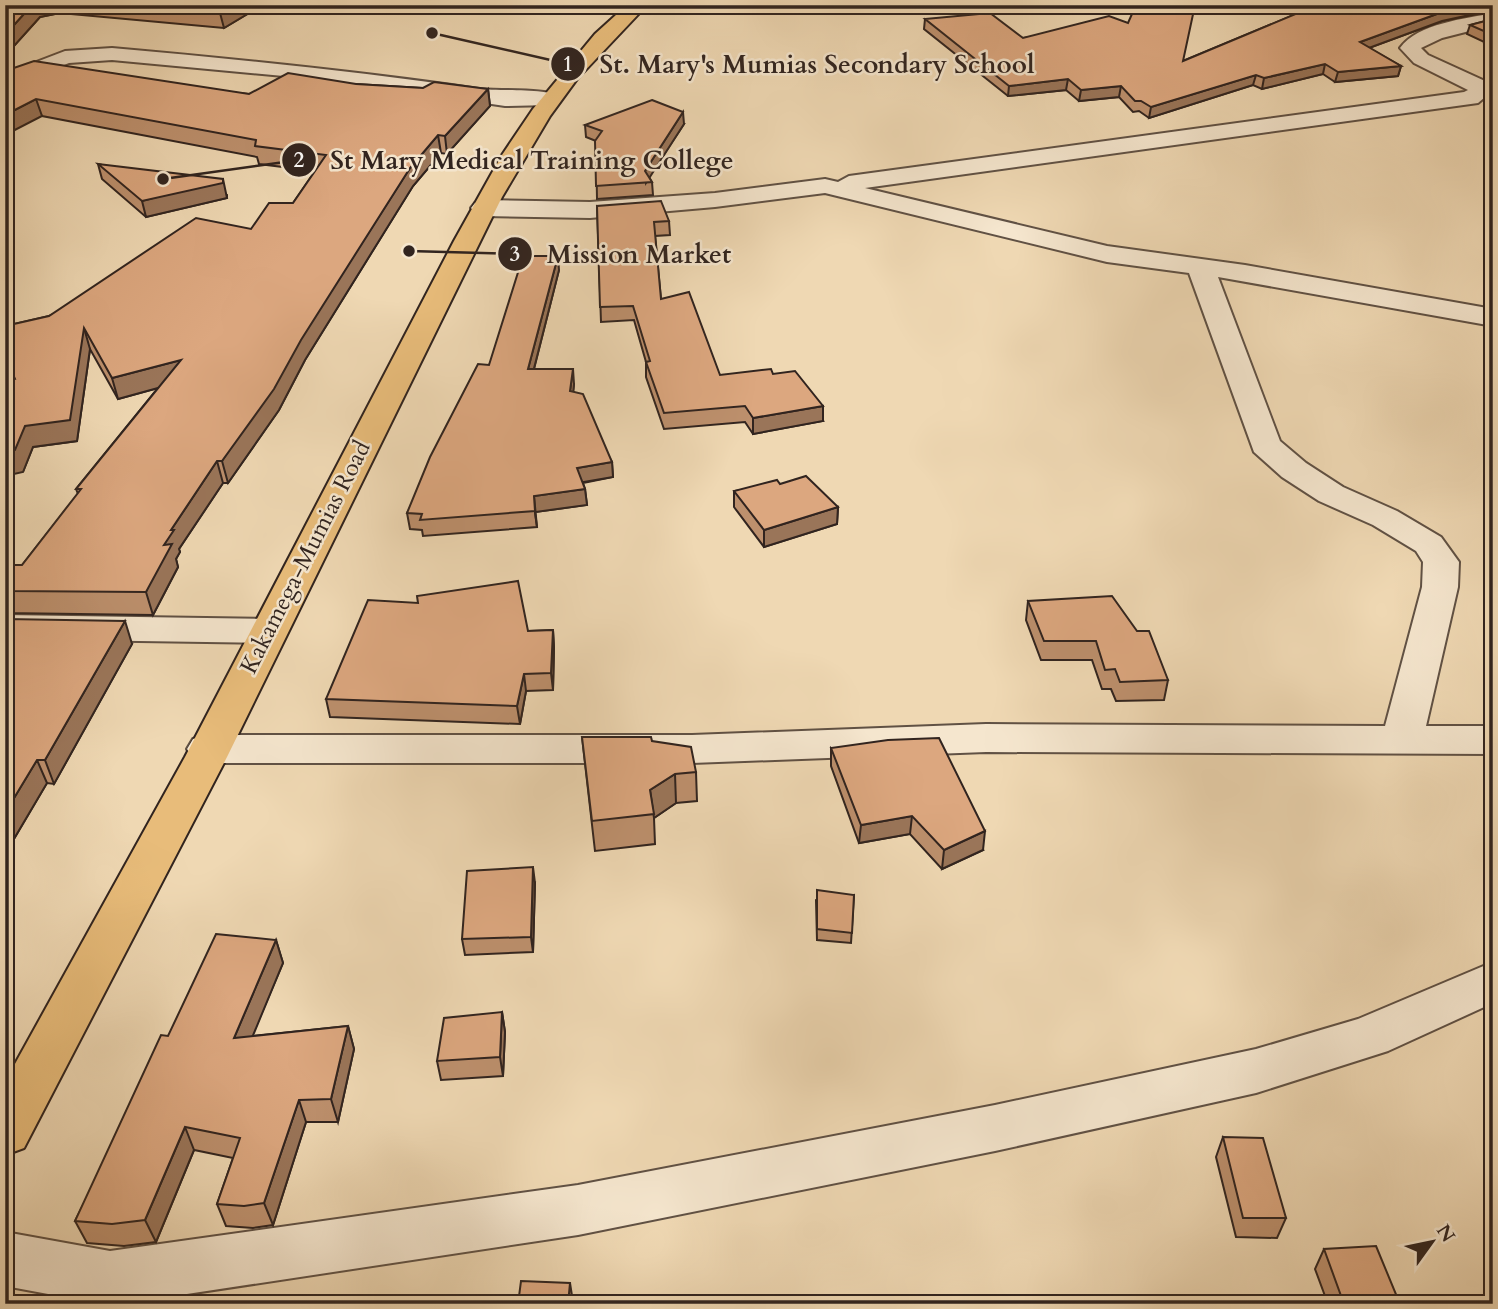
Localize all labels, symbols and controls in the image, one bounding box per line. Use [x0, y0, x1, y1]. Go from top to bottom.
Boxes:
callout: St. Mary's Mumias Secondary School [550, 41, 1048, 88]
text: St. Mary's Mumias Secondary School [599, 47, 1035, 82]
text: 1 [563, 50, 573, 79]
callout: St Mary Medical Training College [281, 136, 748, 183]
text: St Mary Medical Training College [330, 143, 734, 178]
text: 2 [294, 146, 305, 175]
callout: Mission Market [497, 230, 745, 277]
text: Mission Market [547, 237, 731, 272]
text: 3 [510, 240, 520, 269]
street label: Kakamega-Mumias Road [232, 435, 379, 679]
north arrow [1396, 1208, 1466, 1278]
text: N [1430, 1219, 1461, 1248]

